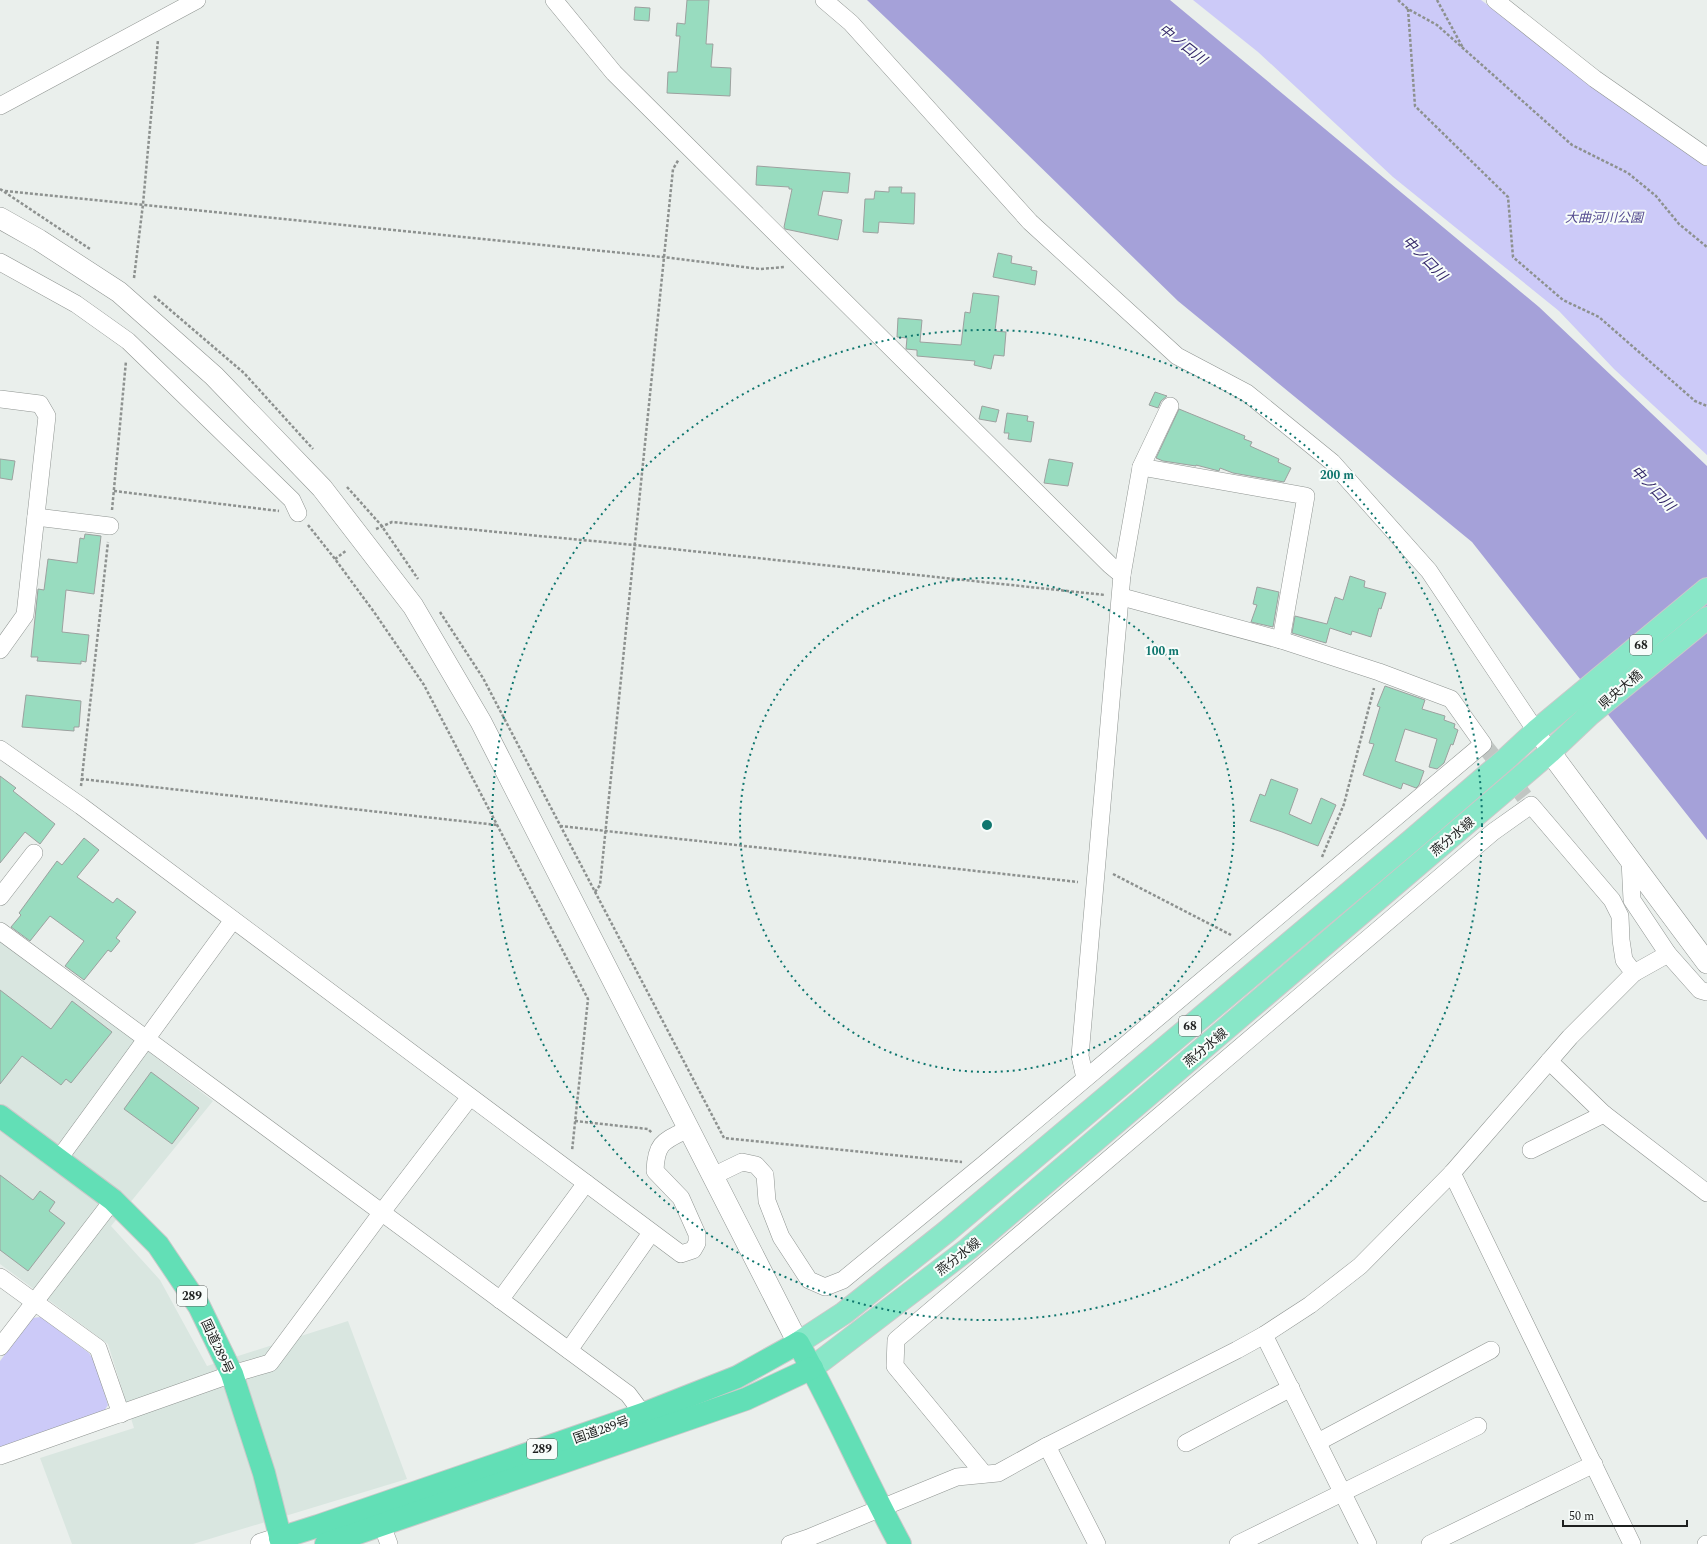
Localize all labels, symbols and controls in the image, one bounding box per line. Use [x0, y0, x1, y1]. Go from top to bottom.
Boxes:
water label: 中ノ口川 [1154, 19, 1213, 71]
park label: 大曲河川公園 [1565, 208, 1645, 228]
water label: 中ノ口川 [1397, 231, 1453, 287]
water label: 中ノ口川 [1626, 461, 1681, 517]
text: 200 m [1320, 466, 1354, 485]
road number: 68 [1630, 635, 1652, 655]
text: 100 m [1145, 642, 1179, 661]
street label: 県央大橋 [1594, 665, 1647, 714]
street label: 燕分水線 [1426, 812, 1479, 861]
centre of rings [980, 818, 994, 832]
road number: 68 [1179, 1016, 1201, 1036]
street label: 燕分水線 [1179, 1023, 1232, 1072]
street label: 燕分水線 [932, 1233, 985, 1281]
road number: 289 [177, 1286, 207, 1306]
street label: 国道289号 [196, 1316, 239, 1377]
street label: 国道289号 [570, 1411, 632, 1449]
road number: 289 [527, 1439, 557, 1459]
scale bar [1563, 1502, 1687, 1528]
text: 50 m [1569, 1507, 1594, 1526]

